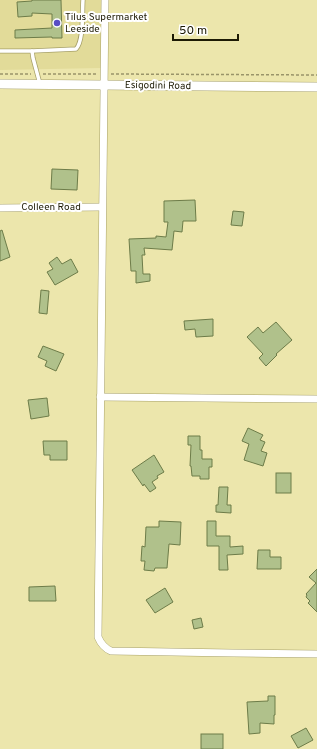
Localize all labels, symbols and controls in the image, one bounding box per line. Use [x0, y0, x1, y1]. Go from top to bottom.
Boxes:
place label: Tilus Supermarket Leeside [65, 11, 148, 36]
scale bar [173, 16, 238, 42]
marker: Tilus Supermarket Leeside [52, 18, 62, 28]
text: 50 m [179, 23, 207, 39]
street label: Esigodini Road [125, 79, 191, 93]
street label: Colleen Road [21, 201, 81, 214]

